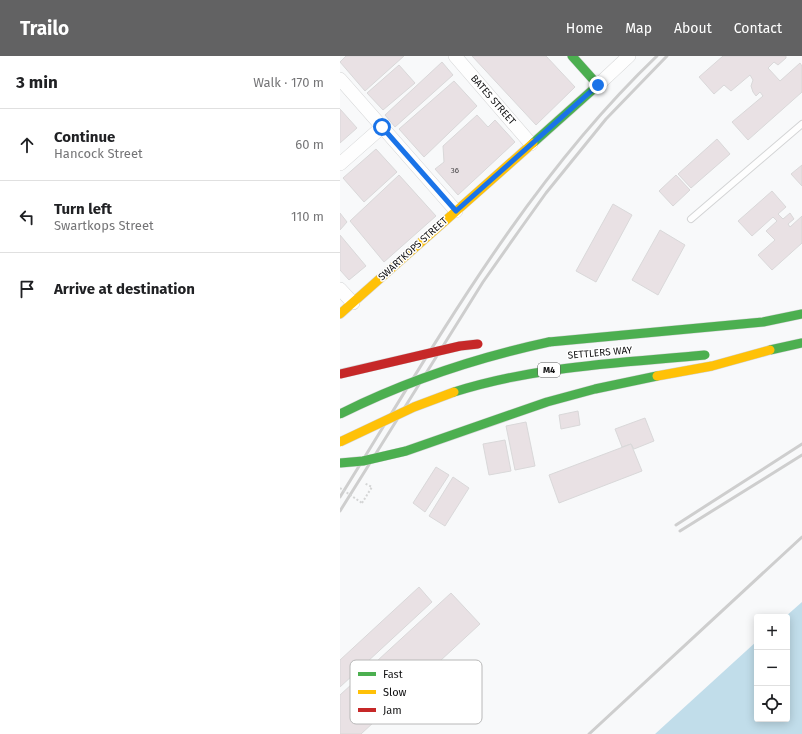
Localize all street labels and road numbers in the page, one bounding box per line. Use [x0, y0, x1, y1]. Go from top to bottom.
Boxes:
street label: BATES STREET [468, 73, 518, 128]
street label: SWARTKOPS STREET [376, 214, 451, 283]
street label: SETTLERS WAY [567, 344, 633, 362]
road number: M4 [538, 363, 560, 377]

